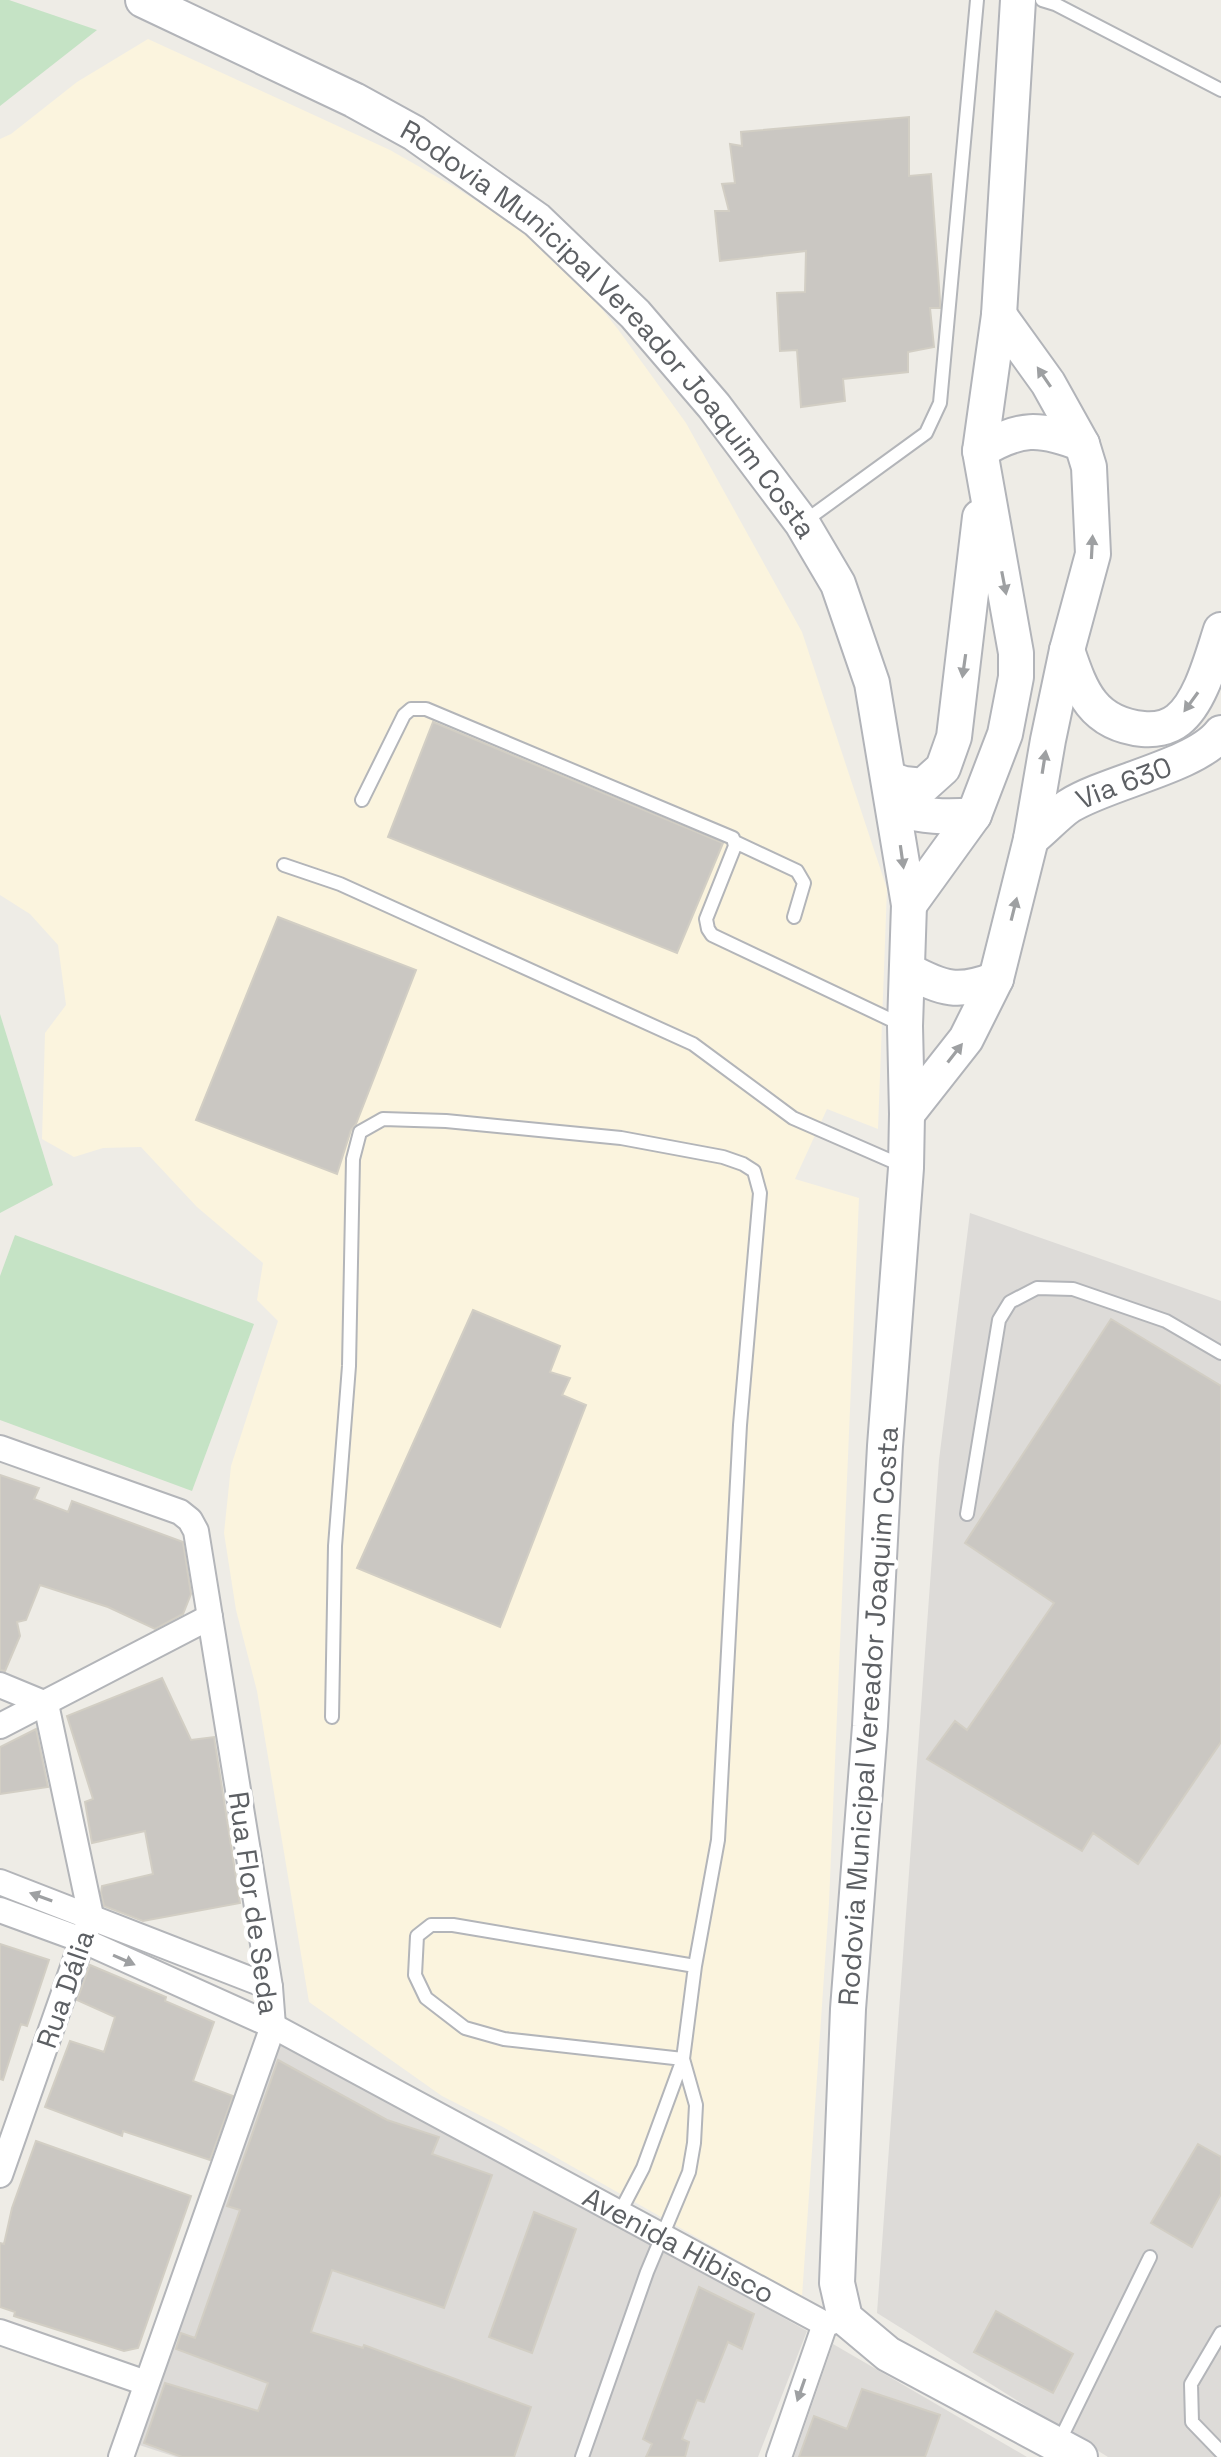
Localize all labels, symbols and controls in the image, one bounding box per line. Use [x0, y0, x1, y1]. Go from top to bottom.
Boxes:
street label: Rodovia Municipal Vereador Joaquim Costa [394, 111, 825, 545]
one-way arrow [1037, 367, 1052, 388]
one-way arrow [1086, 534, 1099, 559]
one-way arrow [998, 571, 1010, 596]
one-way arrow [957, 654, 970, 679]
one-way arrow [1183, 691, 1199, 713]
street label: Via 630 [1070, 748, 1177, 817]
one-way arrow [1038, 750, 1051, 775]
one-way arrow [896, 844, 909, 869]
one-way arrow [1008, 897, 1020, 922]
one-way arrow [947, 1043, 963, 1063]
street label: Rodovia Municipal Vereador Joaquim Costa [830, 1425, 906, 2007]
street label: Rua Flor de Seda [221, 1789, 287, 2017]
one-way arrow [29, 1890, 53, 1903]
street label: Rua Dália [28, 1925, 102, 2053]
one-way arrow [113, 1953, 136, 1966]
street label: Avenida Hibisco [577, 2179, 781, 2311]
one-way arrow [795, 2379, 807, 2403]

